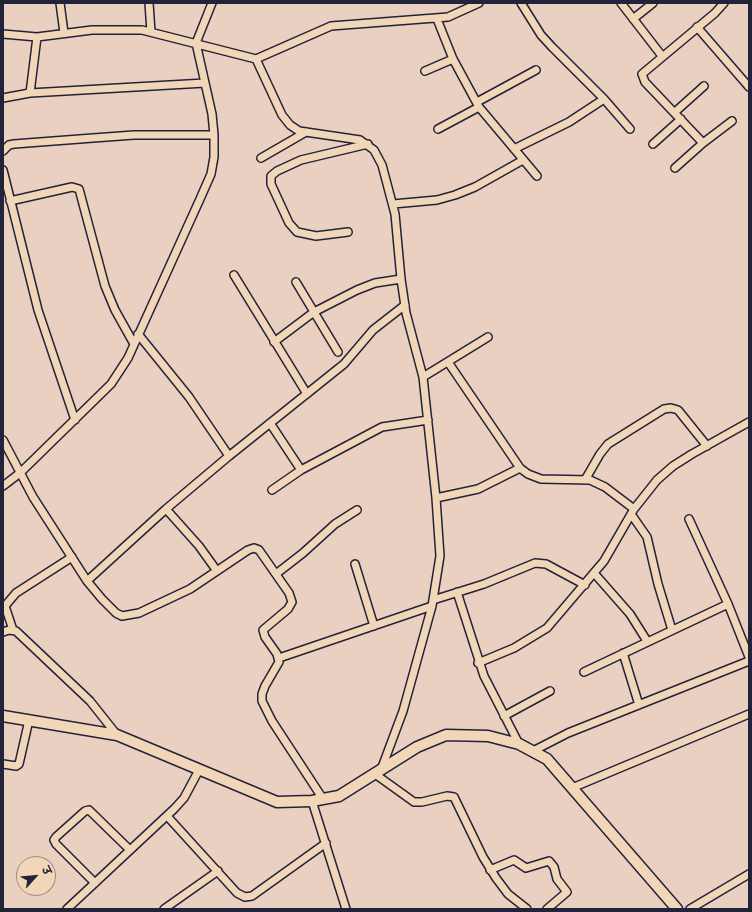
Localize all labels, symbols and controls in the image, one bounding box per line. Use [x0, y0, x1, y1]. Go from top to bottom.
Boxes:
north arrow [16, 856, 56, 896]
text: उ [38, 864, 55, 877]

